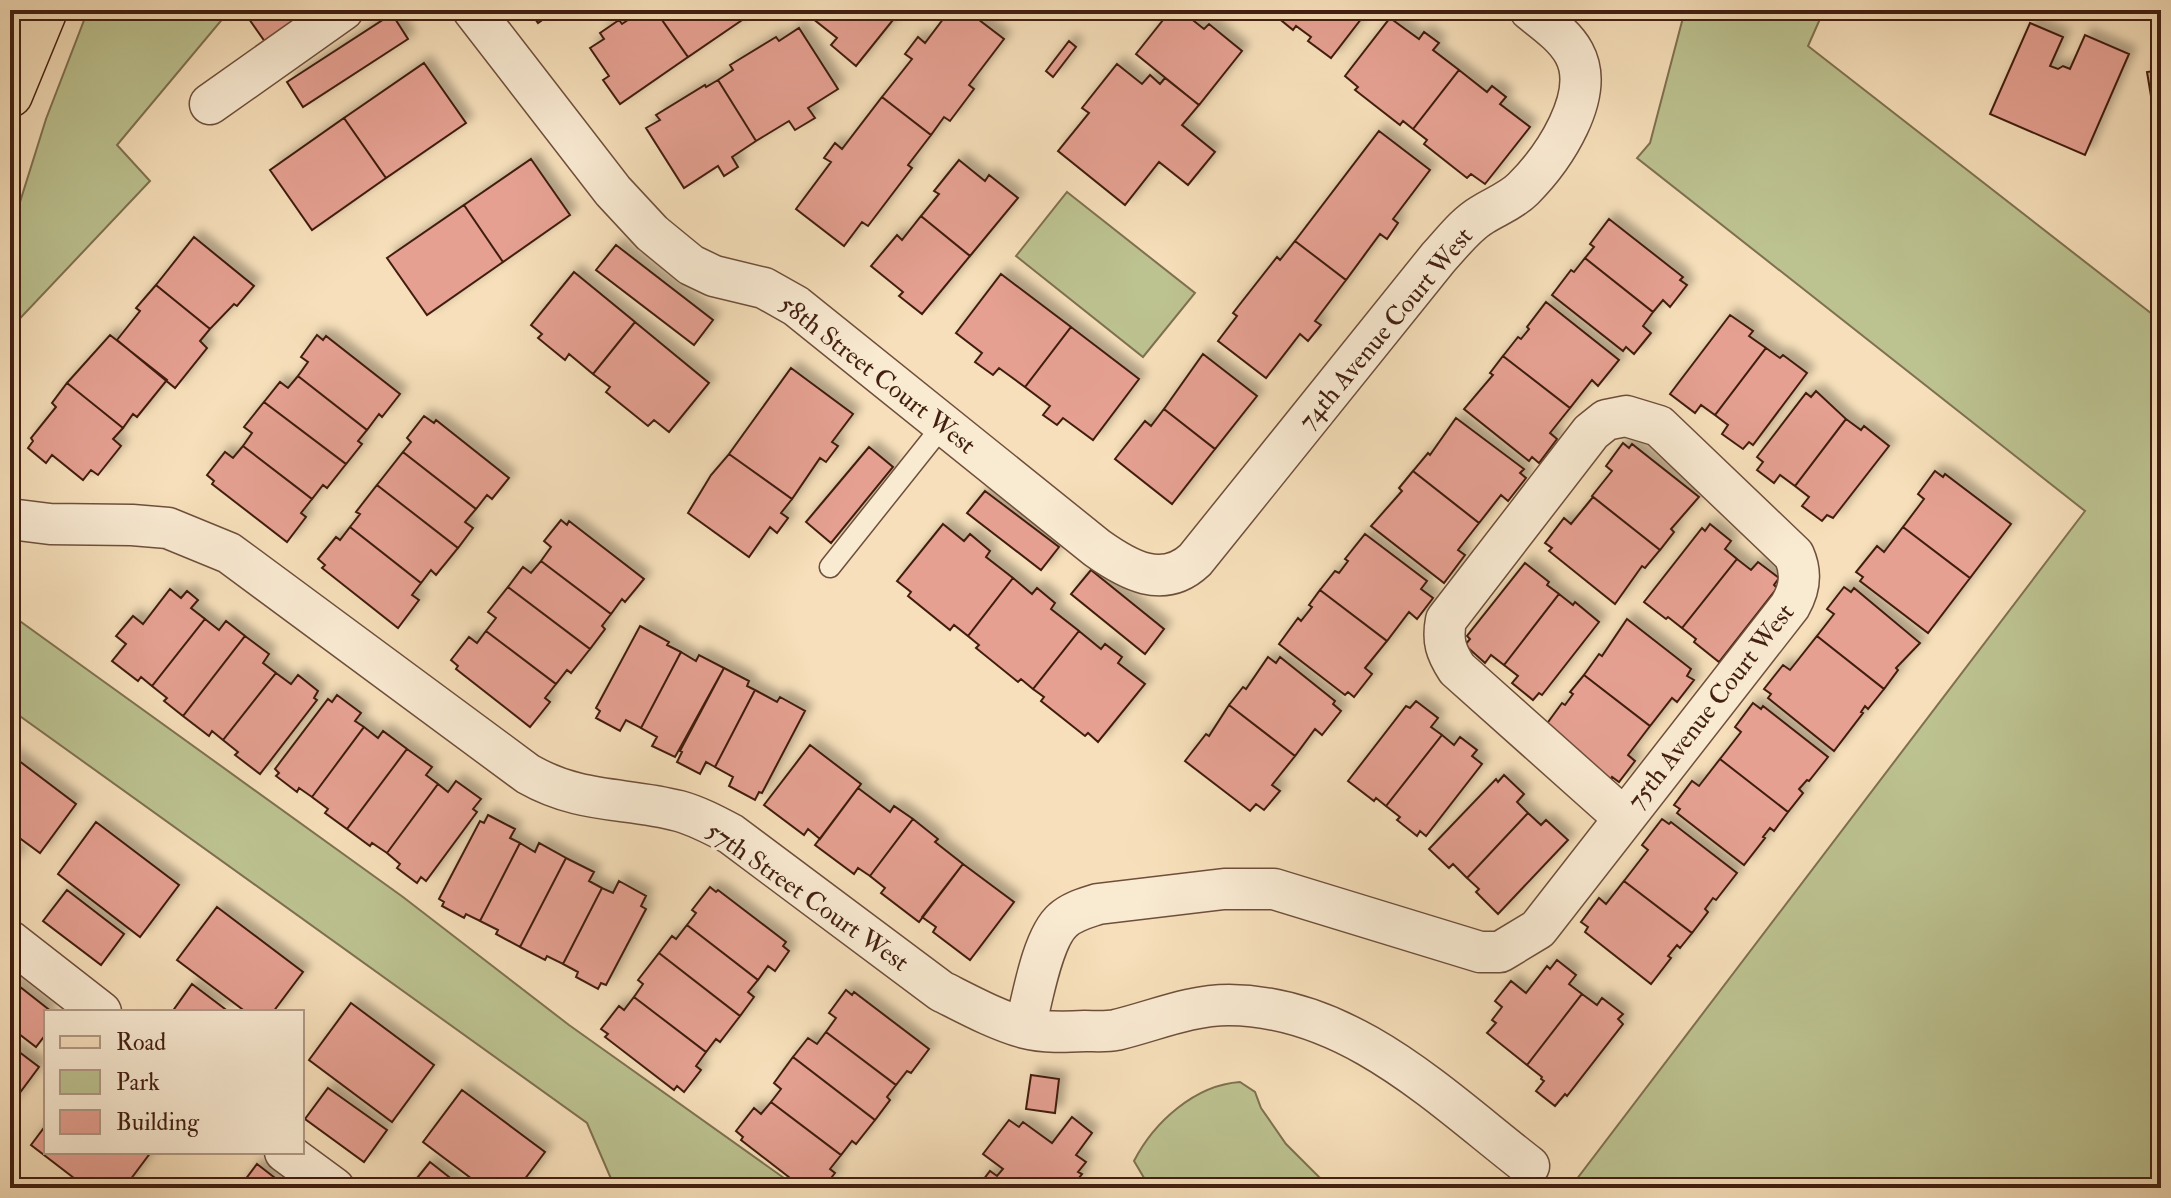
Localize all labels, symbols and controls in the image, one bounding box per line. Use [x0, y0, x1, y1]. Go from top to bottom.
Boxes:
street label: 74th Avenue Court West [1292, 221, 1480, 436]
street label: 58th Street Court West [773, 288, 982, 461]
street label: 75th Avenue Court West [1620, 597, 1801, 816]
street label: 57th Street Court West [700, 815, 915, 979]
legend [44, 1010, 304, 1154]
text: Road [116, 1027, 166, 1058]
text: Park [116, 1067, 160, 1098]
text: Building [116, 1107, 200, 1138]

